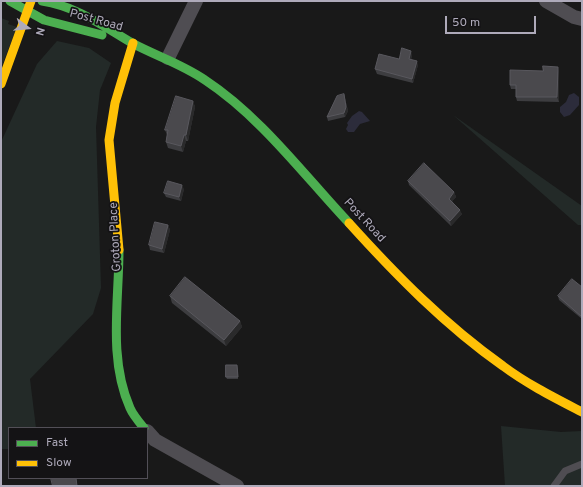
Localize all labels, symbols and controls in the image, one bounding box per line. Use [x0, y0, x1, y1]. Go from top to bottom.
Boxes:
street label: Post Road [68, 7, 124, 35]
north arrow [8, 8, 48, 48]
scale bar [447, 8, 538, 34]
text: 50 m [452, 15, 480, 31]
text: N [32, 26, 47, 37]
street label: Post Road [340, 196, 388, 246]
street label: Groton Place [107, 202, 125, 272]
legend [8, 427, 148, 479]
text: Fast [46, 435, 68, 451]
text: Slow [46, 455, 72, 471]

